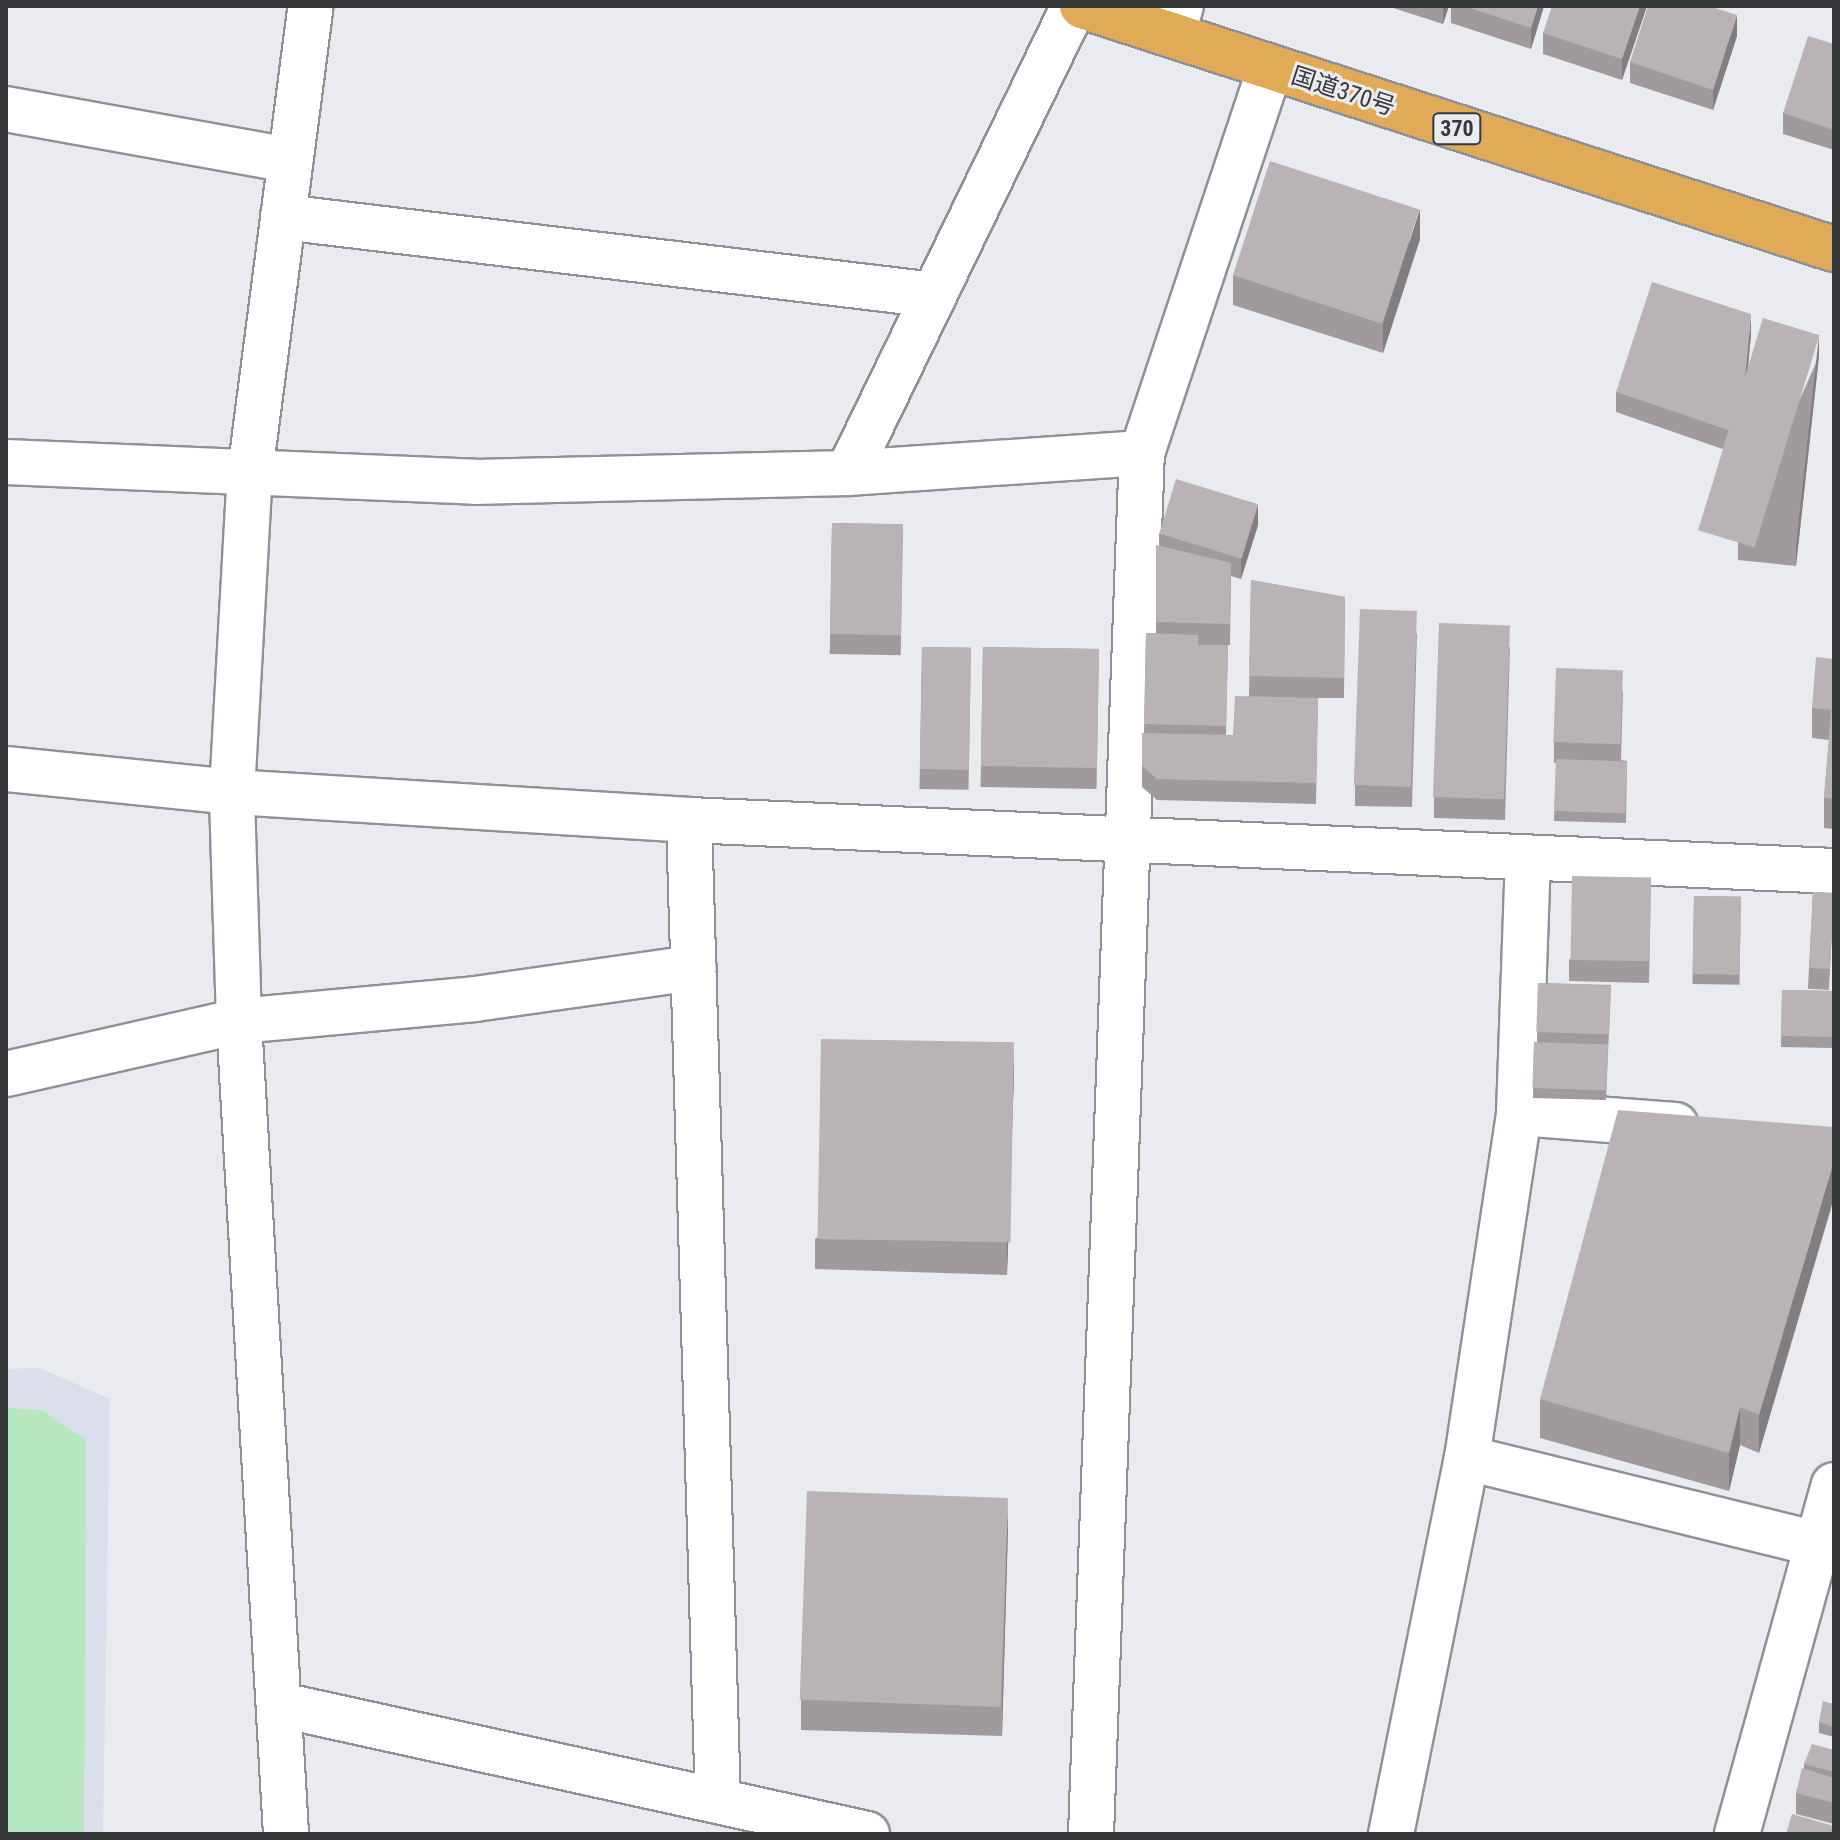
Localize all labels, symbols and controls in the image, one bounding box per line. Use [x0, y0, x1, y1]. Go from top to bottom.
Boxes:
street label: 国道370号 [1287, 62, 1399, 122]
road number: 370 [1431, 111, 1483, 147]

